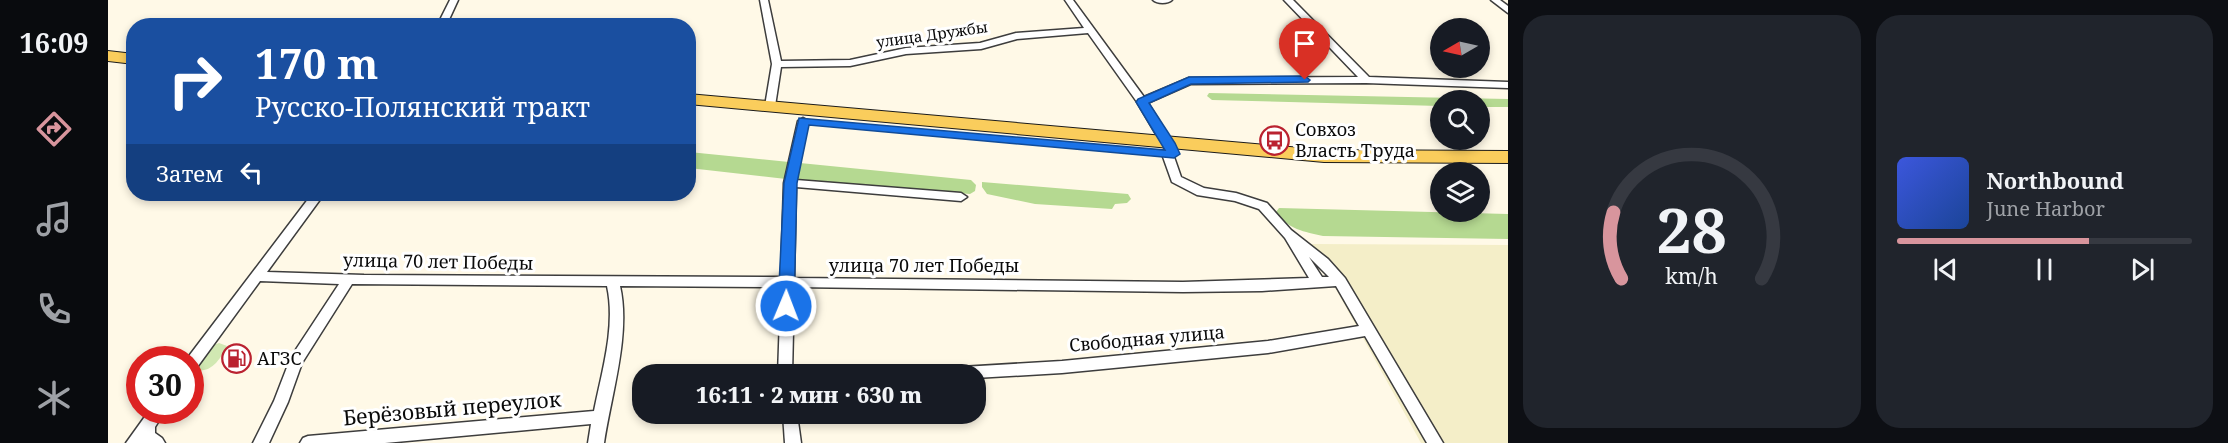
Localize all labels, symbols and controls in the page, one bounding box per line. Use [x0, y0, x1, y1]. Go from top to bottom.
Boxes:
street label: улица Дружбы [875, 16, 989, 52]
pin [1279, 18, 1330, 80]
north arrow [1430, 18, 1490, 78]
map controls [1430, 18, 1490, 222]
text: 16:09 [19, 24, 89, 61]
icon: arrive [1288, 27, 1321, 60]
text: 170 m [255, 34, 379, 91]
icon: right [156, 42, 234, 120]
text: Русско-Полянский тракт [255, 88, 590, 125]
button: search [1430, 90, 1490, 150]
icon: directions [33, 108, 75, 150]
place label: Совхоз Власть Труда [1295, 117, 1415, 162]
bus stop icon: Совхоз Власть Труда [1258, 124, 1290, 156]
icon: left [235, 156, 268, 189]
text: Затем [156, 158, 223, 188]
button: layers [1430, 162, 1490, 222]
text: Northbound [1987, 165, 2124, 195]
text: 28 [1656, 186, 1727, 271]
text: June Harbor [1987, 195, 2105, 222]
icon: music [33, 198, 75, 240]
street label: улица 70 лет Победы [343, 247, 534, 275]
street label: улица 70 лет Победы [829, 253, 1019, 277]
icon: previous [1929, 253, 1962, 286]
icon: pause [2028, 253, 2061, 286]
icon: next [2126, 253, 2159, 286]
text: km/h [1665, 261, 1718, 290]
position arrow [754, 274, 818, 338]
icon: phone [33, 288, 75, 330]
street label: Свободная улица [1068, 319, 1226, 357]
fuel station icon: АГЗС [220, 343, 252, 375]
speed limit sign: 30 [126, 346, 204, 424]
place label: АГЗС [257, 346, 302, 370]
icon: climate [33, 377, 75, 419]
text: 16:11 · 2 мин · 630 m [696, 379, 922, 409]
street label: Берёзовый переулок [342, 384, 563, 431]

